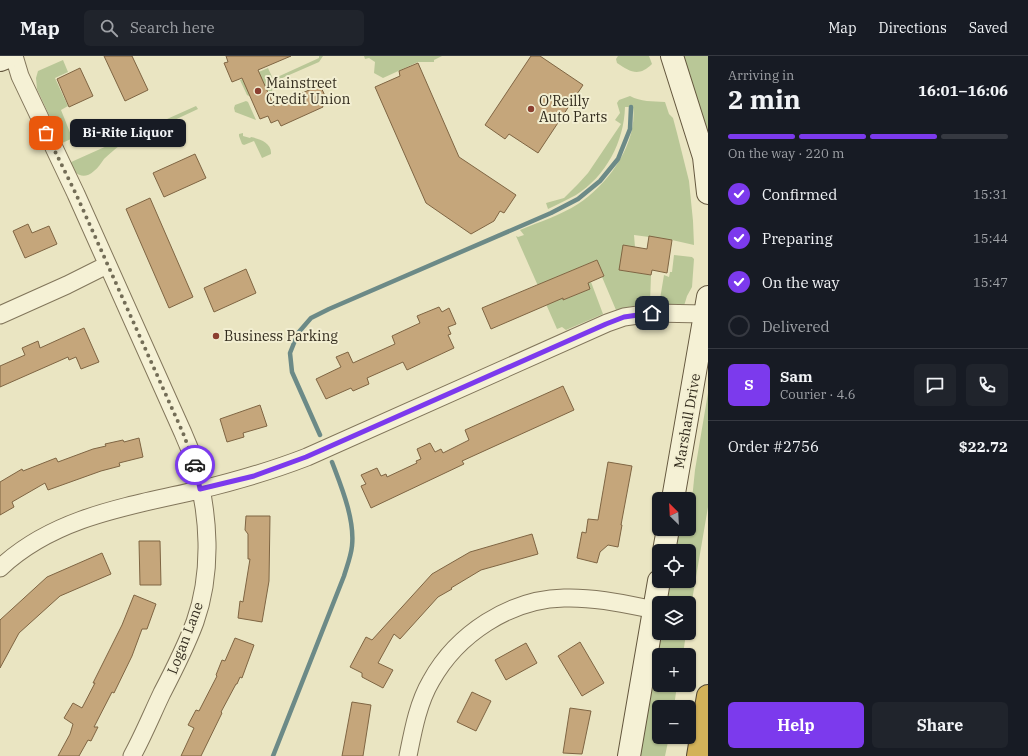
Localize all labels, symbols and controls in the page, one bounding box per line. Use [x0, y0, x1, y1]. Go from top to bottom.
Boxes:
search box [84, 10, 364, 46]
text: Map [20, 16, 60, 40]
icon: search [98, 17, 120, 39]
text: Search here [130, 18, 214, 37]
text: Map [828, 19, 857, 37]
text: Directions [879, 19, 947, 37]
text: Saved [969, 19, 1008, 37]
text: Arriving in [728, 67, 794, 84]
place label: Mainstreet Credit Union [266, 74, 350, 108]
text: 16:01–16:06 [918, 81, 1008, 100]
text: 2 min [728, 82, 801, 116]
marker: Mainstreet Credit Union [253, 86, 263, 96]
place label: O'Reilly Auto Parts [539, 92, 608, 126]
marker: O'Reilly Auto Parts [526, 104, 536, 114]
pin [29, 116, 63, 150]
callout: Bi-Rite Liquor [70, 119, 186, 147]
icon: bag [35, 122, 57, 144]
text: Bi-Rite Liquor [83, 124, 173, 141]
text: On the way · 220 m [728, 145, 844, 162]
icon: check [728, 183, 750, 205]
text: Confirmed [762, 185, 837, 204]
text: 15:31 [973, 186, 1008, 203]
icon: check [728, 227, 750, 249]
text: Preparing [762, 229, 833, 248]
text: 15:44 [973, 230, 1008, 247]
icon: check [728, 271, 750, 293]
text: On the way [762, 273, 840, 292]
text: 15:47 [973, 274, 1008, 291]
pin [635, 296, 669, 330]
icon: home [641, 302, 663, 324]
text: Delivered [762, 317, 830, 336]
place label: Business Parking [224, 327, 338, 345]
marker: Business Parking [211, 331, 221, 341]
button: chat [914, 364, 956, 406]
button: phone [966, 364, 1008, 406]
text: Sam [780, 367, 813, 386]
street label: Marshall Drive [670, 372, 704, 470]
text: S [744, 375, 754, 394]
text: Courier · 4.6 [780, 386, 856, 403]
text: Order #2756 [728, 437, 819, 456]
text: $22.72 [959, 437, 1008, 456]
courier [175, 445, 215, 485]
icon: car [184, 454, 206, 476]
north arrow [652, 492, 696, 536]
map controls [652, 492, 696, 744]
button: locate [652, 544, 696, 588]
button: layers [652, 596, 696, 640]
street label: Logan Lane [163, 599, 207, 677]
button: + [652, 648, 696, 692]
button: − [652, 700, 696, 744]
button: Help [728, 702, 864, 748]
button: Share [872, 702, 1008, 748]

